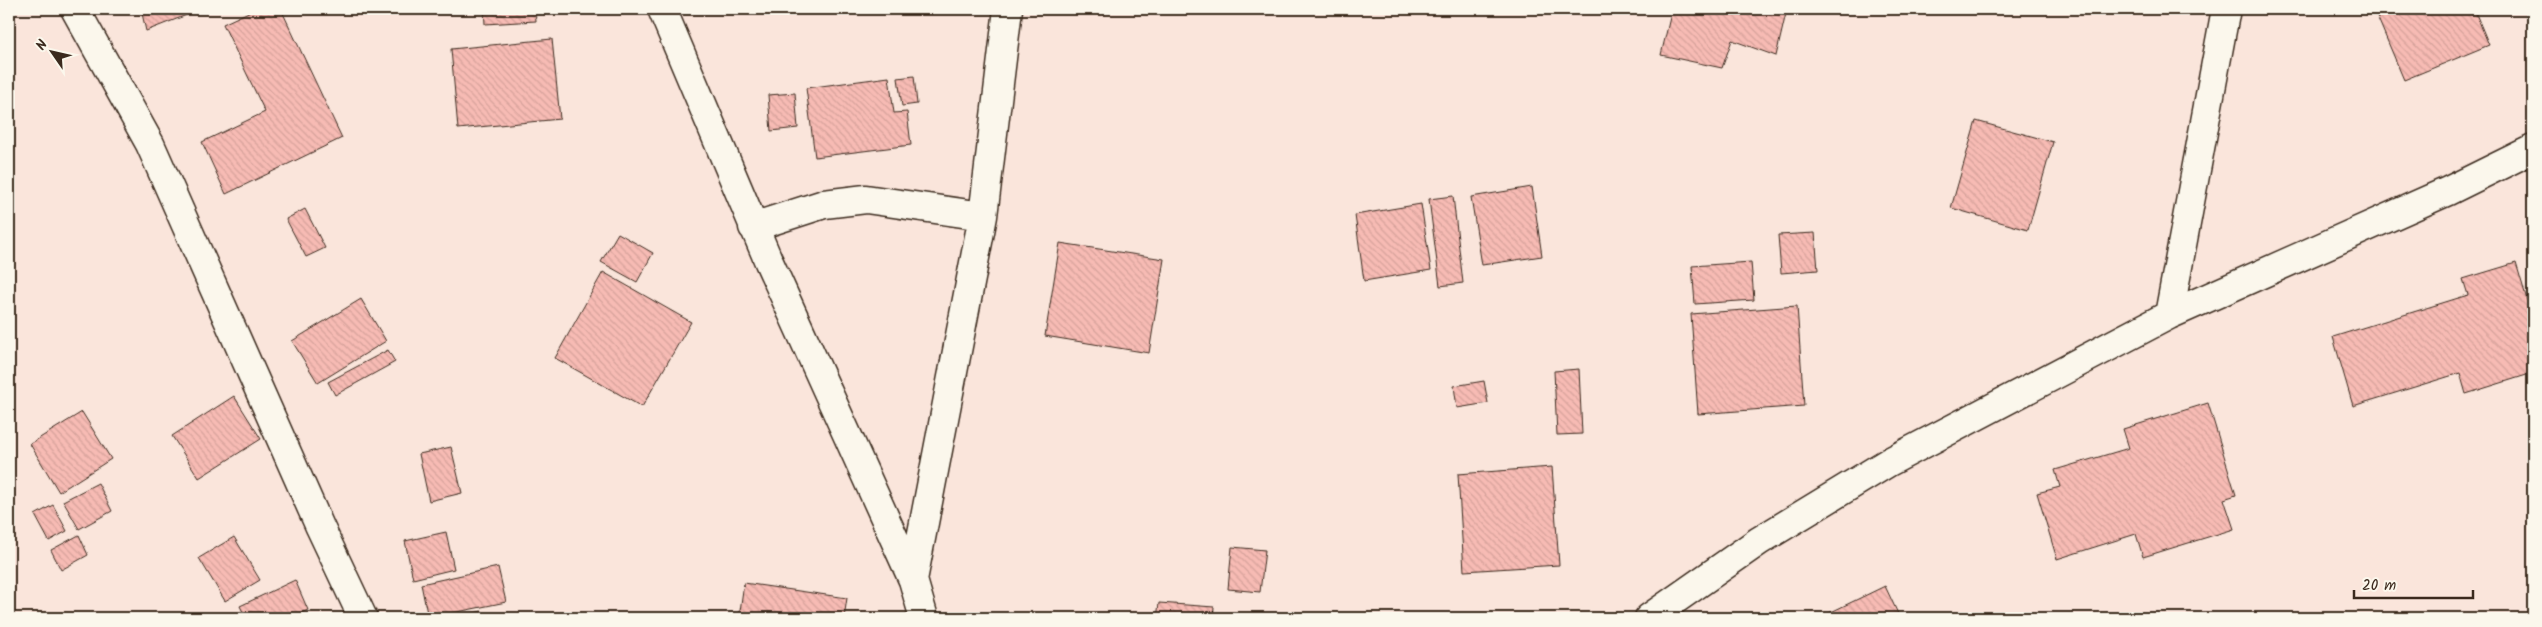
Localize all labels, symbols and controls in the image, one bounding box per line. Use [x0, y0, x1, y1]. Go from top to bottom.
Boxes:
north arrow [28, 28, 78, 78]
text: N [30, 35, 54, 55]
scale bar [2354, 567, 2473, 599]
text: 20 m [2362, 574, 2396, 598]

